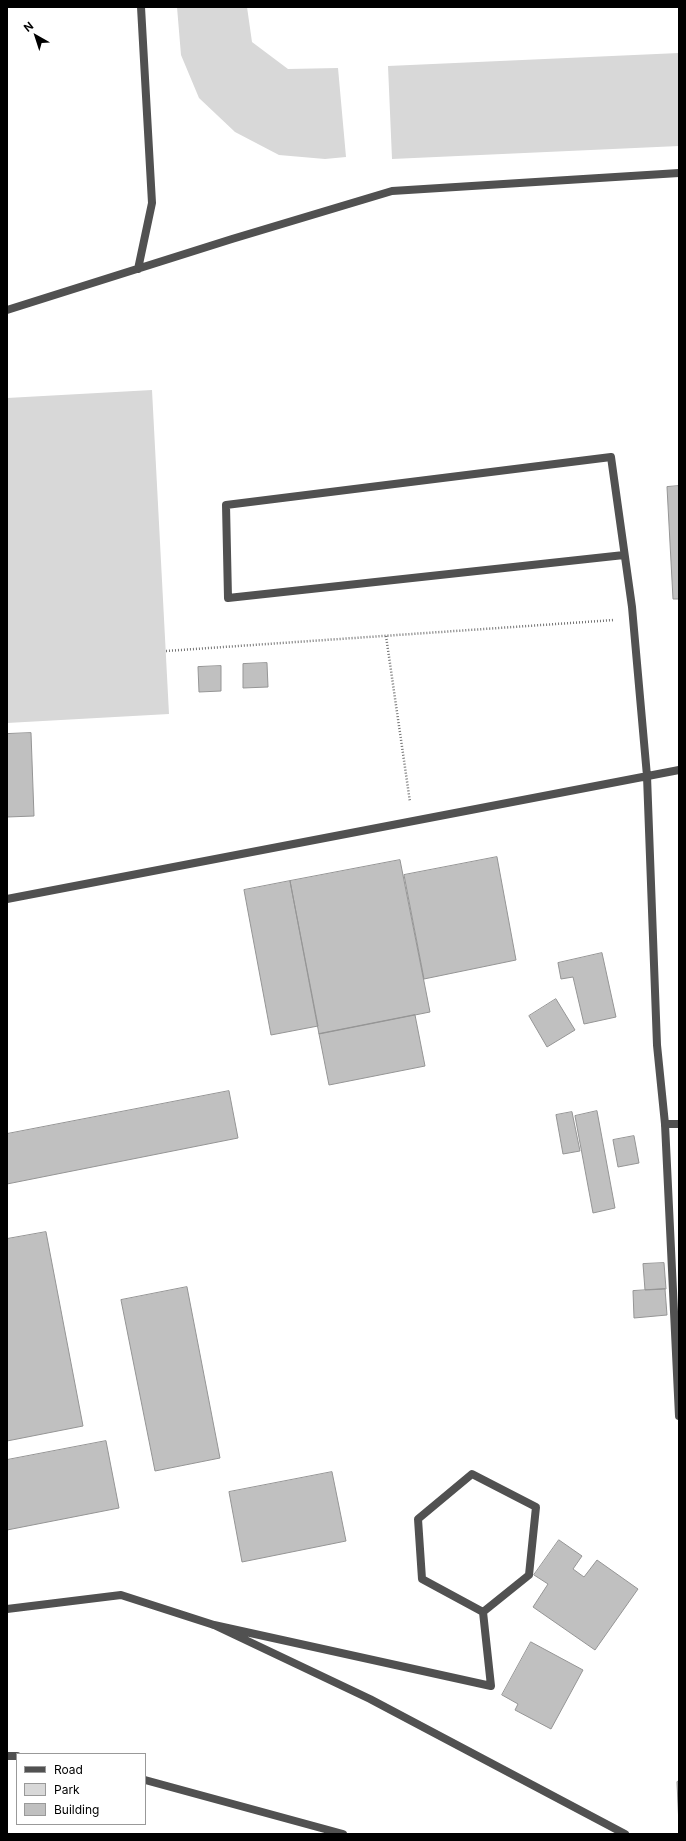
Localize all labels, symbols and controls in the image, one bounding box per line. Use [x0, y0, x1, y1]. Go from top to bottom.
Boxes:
north arrow [16, 16, 56, 56]
text: N [21, 19, 36, 35]
legend [16, 1753, 146, 1825]
text: Road [54, 1762, 83, 1777]
text: Park [54, 1782, 80, 1797]
text: Building [54, 1802, 99, 1817]

